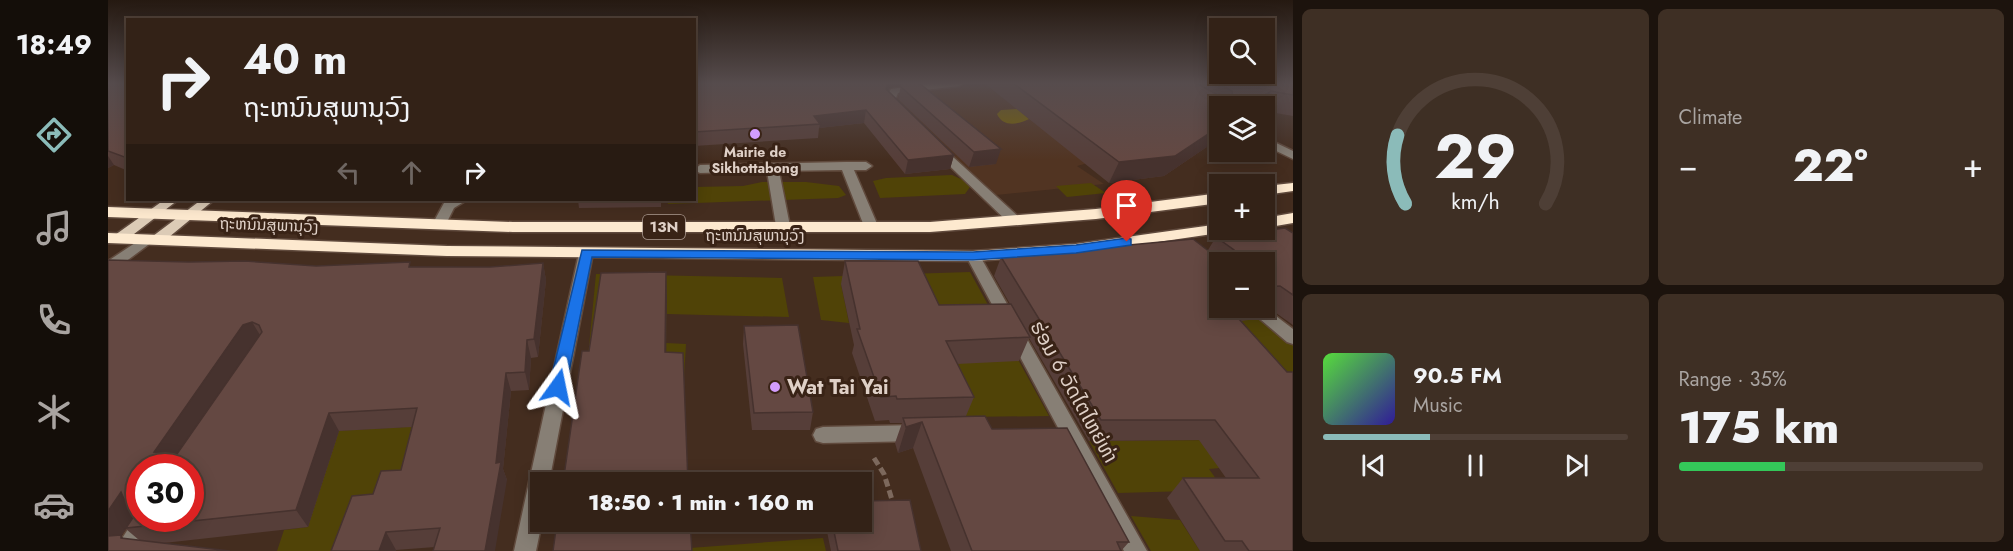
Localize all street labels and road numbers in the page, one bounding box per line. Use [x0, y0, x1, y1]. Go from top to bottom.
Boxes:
street label: ຖະຫນົນສຸພານຸວົງ [219, 212, 319, 238]
road number: 13N [643, 215, 685, 239]
street label: ຖະຫນົນສຸພານຸວົງ [705, 224, 805, 247]
street label: ຮ່ອມ 6 ວັດໄຕໄຫຍ່ທ່າ [1023, 316, 1125, 468]

